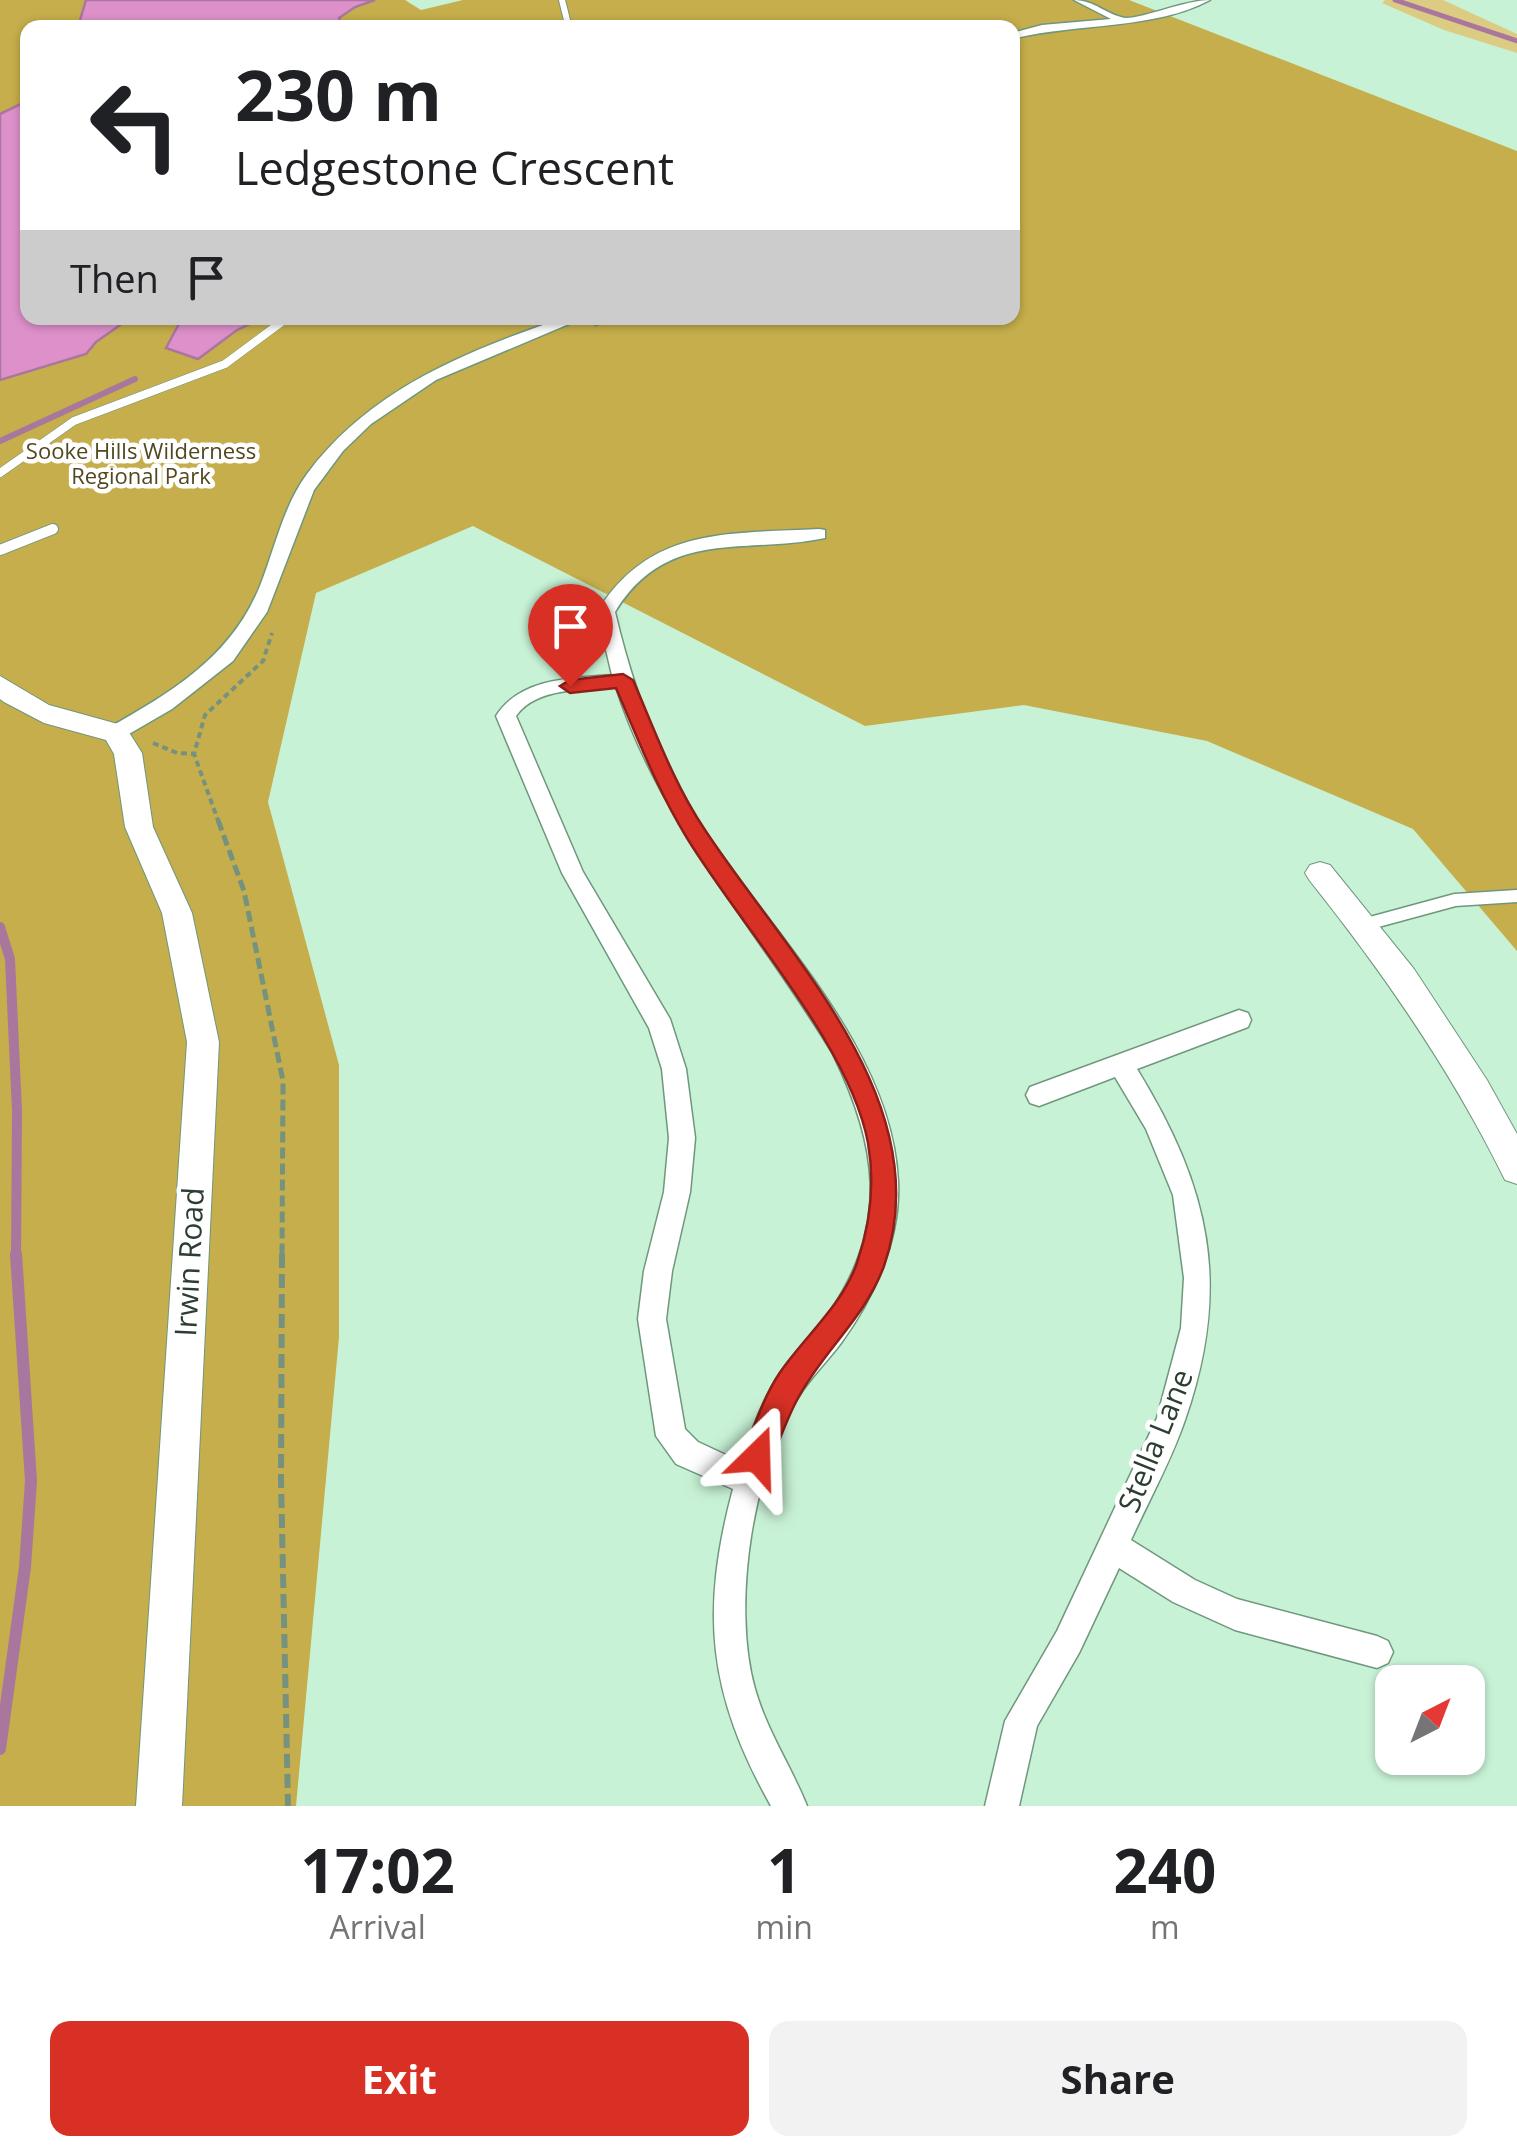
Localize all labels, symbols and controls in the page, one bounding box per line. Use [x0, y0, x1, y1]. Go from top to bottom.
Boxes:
text: 230 m [235, 46, 442, 142]
icon: left [70, 60, 200, 190]
text: Ledgestone Crescent [235, 137, 674, 198]
icon: arrive [179, 250, 234, 305]
text: Then [70, 252, 159, 304]
park label: Sooke Hills Wilderness Regional Park [26, 435, 256, 490]
pin [528, 584, 613, 687]
icon: arrive [543, 599, 598, 654]
street label: Irwin Road [164, 1186, 213, 1338]
street label: Stella Lane [1107, 1363, 1202, 1518]
position arrow [705, 1405, 809, 1509]
north arrow [1375, 1665, 1485, 1775]
map controls [1375, 1665, 1485, 1775]
text: 17:02 [301, 1829, 455, 1911]
text: 1 [767, 1829, 801, 1911]
text: 240 [1113, 1829, 1216, 1911]
text: Arrival [330, 1905, 426, 1948]
text: min [756, 1905, 813, 1948]
text: m [1150, 1905, 1180, 1948]
button: Exit [50, 2021, 749, 2136]
button: Share [769, 2021, 1467, 2136]

